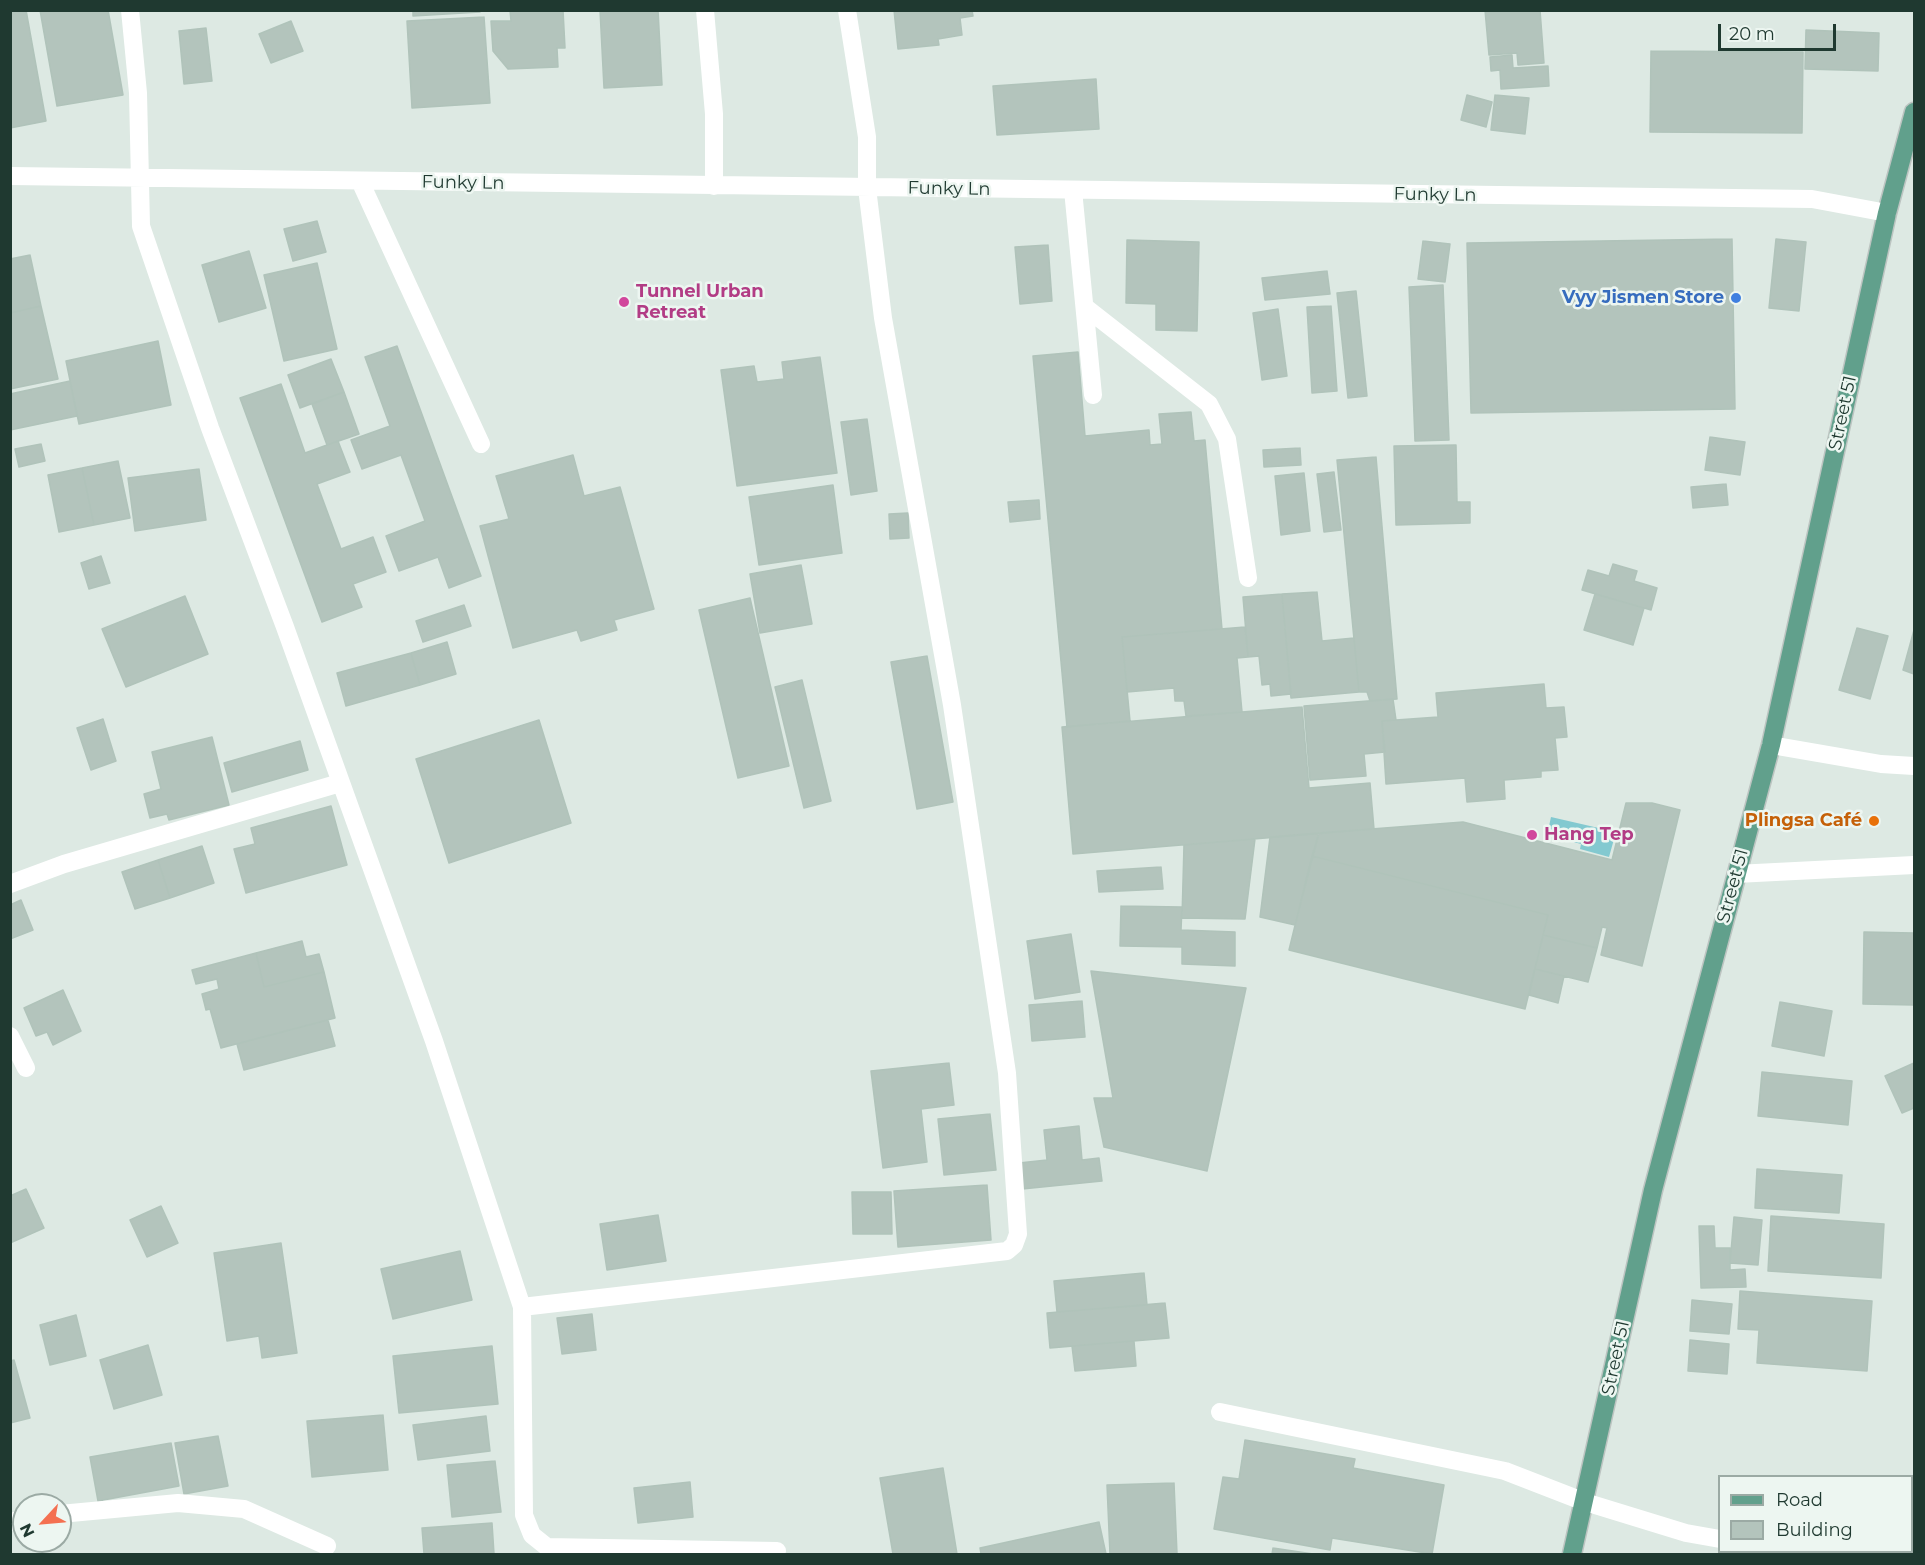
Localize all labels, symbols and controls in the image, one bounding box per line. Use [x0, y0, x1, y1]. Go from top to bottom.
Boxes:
scale bar [1721, 12, 1840, 50]
text: 20 m [1729, 23, 1775, 45]
street label: Funky Ln [421, 171, 505, 195]
street label: Funky Ln [907, 177, 991, 201]
street label: Funky Ln [1393, 183, 1477, 207]
place label: Tunnel Urban Retreat [636, 281, 764, 324]
place label: Vyy Jismen Store [1562, 287, 1724, 309]
marker: Vyy Jismen Store [1729, 291, 1743, 305]
marker: Tunnel Urban Retreat [617, 295, 631, 309]
street label: Street 51 [1825, 374, 1861, 452]
place label: Plingsa Café [1745, 810, 1862, 832]
marker: Plingsa Café [1867, 814, 1881, 828]
place label: Hang Tep [1544, 824, 1634, 846]
marker: Hang Tep [1525, 828, 1539, 842]
street label: Street 51 [1713, 847, 1753, 925]
street label: Street 51 [1598, 1319, 1634, 1397]
legend [1718, 1475, 1913, 1553]
text: Road [1776, 1489, 1823, 1511]
north arrow [12, 1493, 72, 1553]
text: Building [1776, 1519, 1853, 1541]
text: N [16, 1520, 39, 1540]

